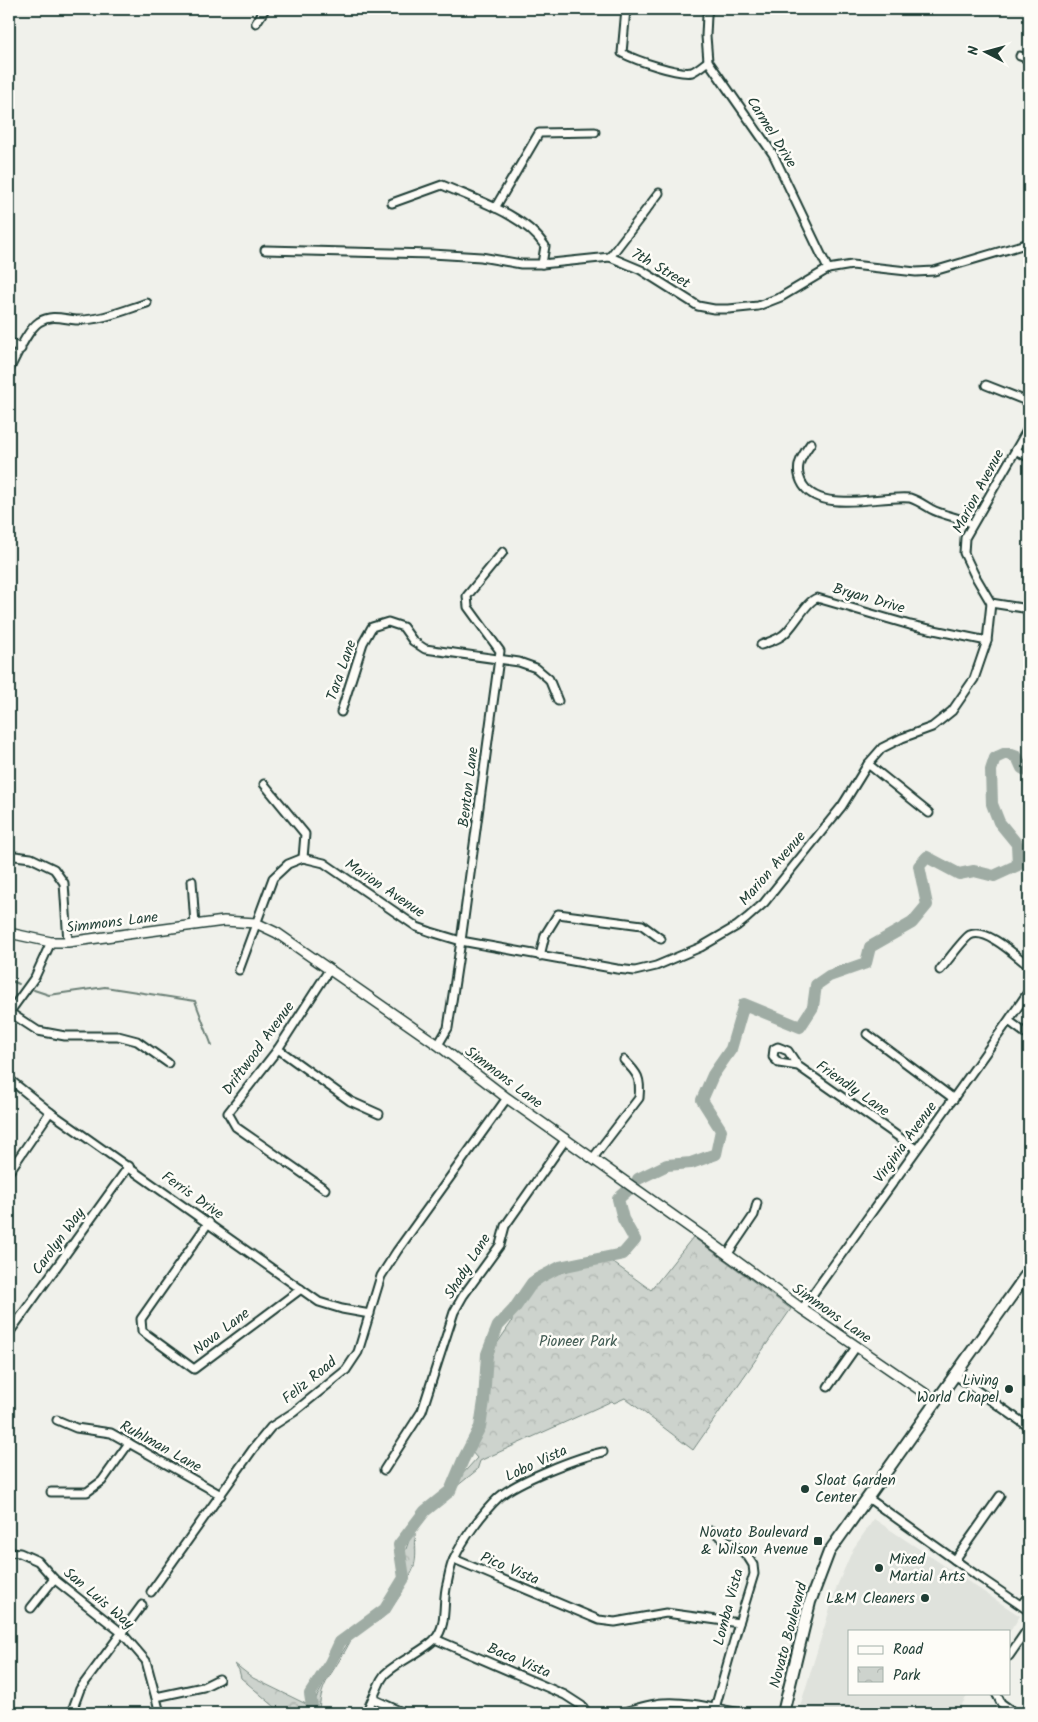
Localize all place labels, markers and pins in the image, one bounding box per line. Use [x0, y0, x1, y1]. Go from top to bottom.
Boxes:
place label: Living World Chapel [917, 1369, 999, 1410]
marker: Living World Chapel [1003, 1383, 1015, 1395]
place label: Sloat Garden Center [815, 1469, 896, 1510]
marker: Sloat Garden Center [799, 1483, 811, 1495]
place label: Novato Boulevard & Wilson Avenue [699, 1521, 809, 1562]
marker: Novato Boulevard & Wilson Avenue [812, 1535, 824, 1547]
place label: Mixed Martial Arts [889, 1548, 966, 1589]
marker: Mixed Martial Arts [873, 1562, 885, 1574]
place label: L&M Cleaners [826, 1587, 916, 1611]
marker: L&M Cleaners [919, 1592, 931, 1604]

